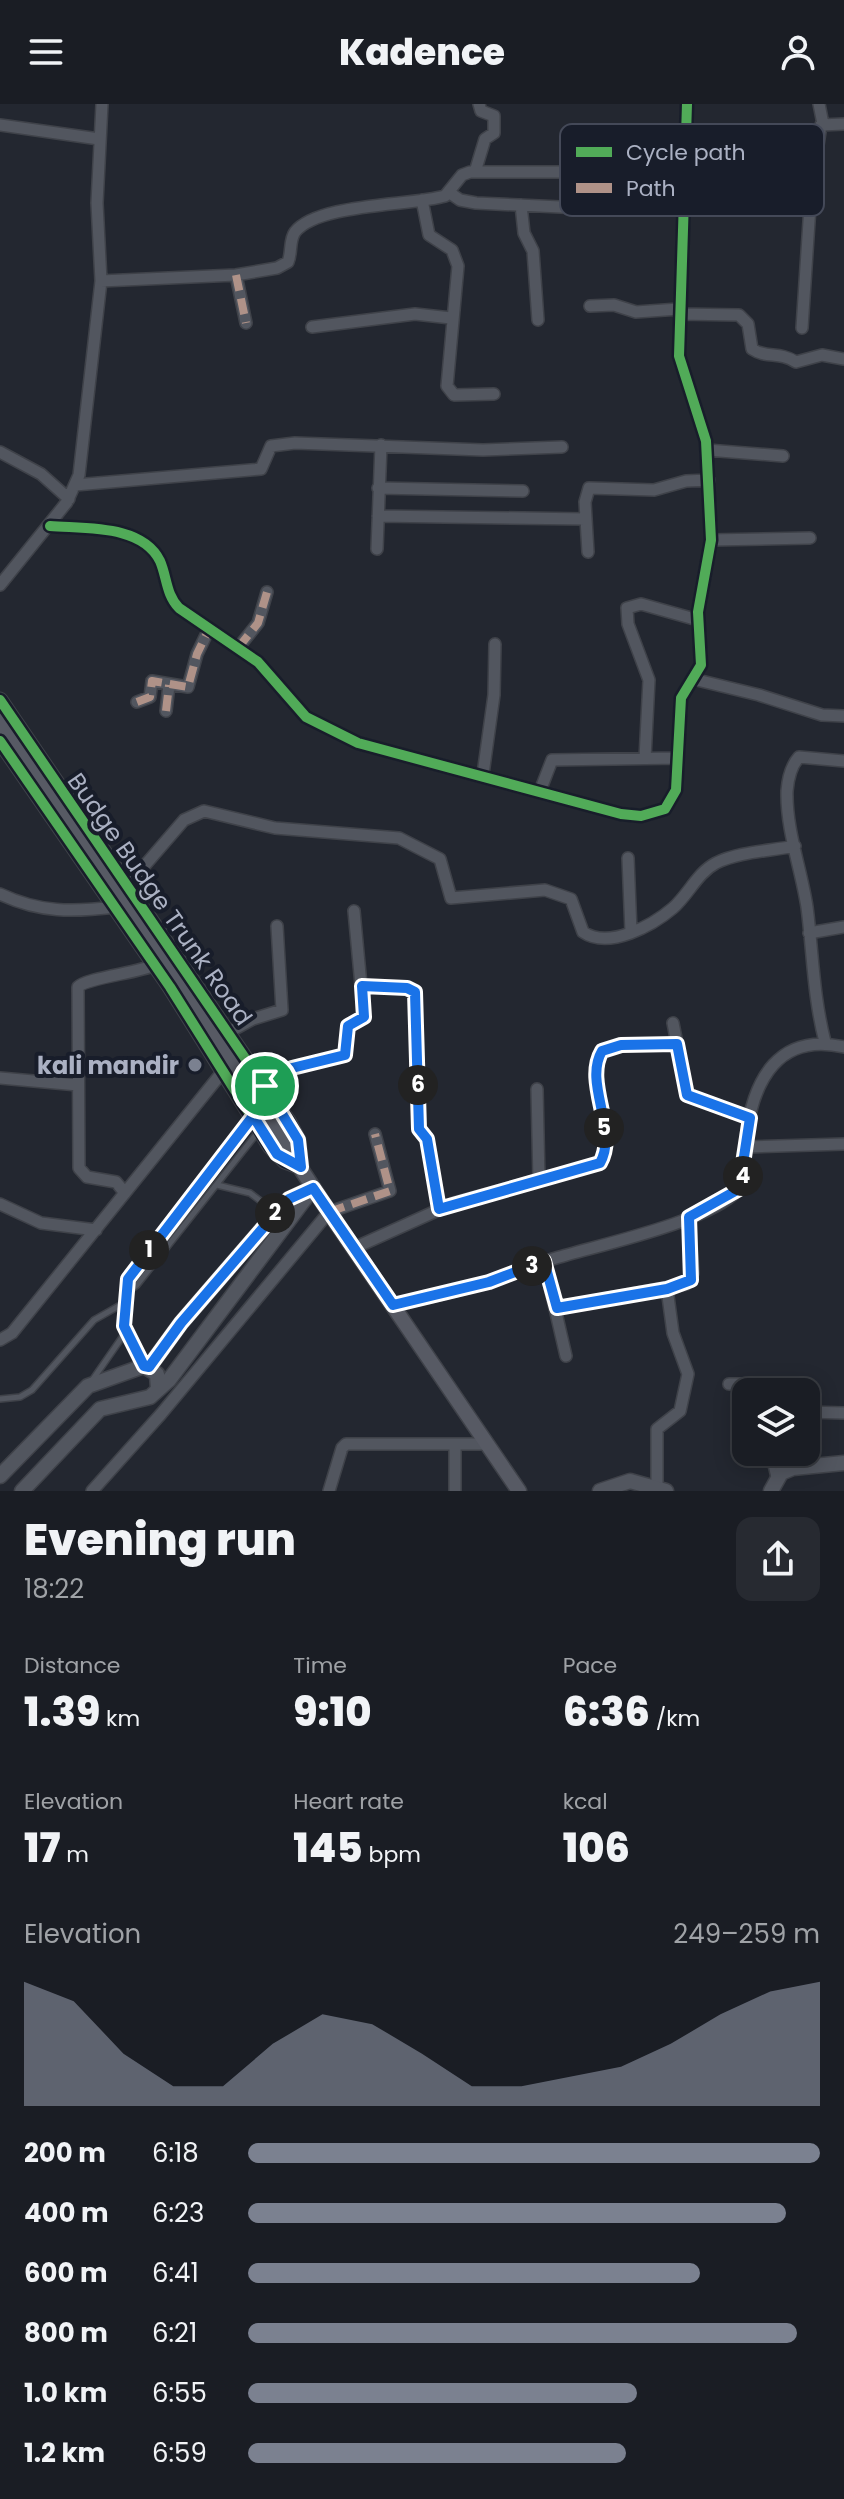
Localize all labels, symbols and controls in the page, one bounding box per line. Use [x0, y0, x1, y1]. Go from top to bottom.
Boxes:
text: Kadence [339, 27, 505, 78]
icon: menu [24, 30, 68, 74]
icon: person [776, 30, 820, 74]
legend [560, 124, 824, 216]
text: Cycle path [626, 137, 745, 168]
text: Path [626, 173, 676, 204]
street label: Budge Budge Trunk Road [60, 766, 260, 1032]
place label: kali mandir [37, 1049, 179, 1082]
pin [231, 1052, 299, 1120]
marker: kali mandir [186, 1056, 204, 1074]
icon: arrive [243, 1064, 287, 1108]
pin: 6 [398, 1065, 438, 1105]
text: 6 [411, 1069, 425, 1100]
pin: 5 [584, 1108, 624, 1148]
text: 5 [597, 1112, 611, 1143]
pin: 4 [723, 1156, 763, 1196]
text: 4 [736, 1160, 750, 1191]
pin: 2 [255, 1193, 295, 1233]
text: 2 [269, 1197, 281, 1228]
pin: 1 [129, 1230, 169, 1270]
text: 1 [145, 1234, 153, 1265]
pin: 3 [512, 1246, 552, 1286]
text: 3 [525, 1250, 539, 1281]
map controls [732, 1378, 820, 1466]
button: layers [732, 1378, 820, 1466]
text: Evening run [24, 1509, 296, 1570]
button: share [736, 1517, 820, 1601]
text: 18:22 [24, 1571, 84, 1607]
text: Distance [24, 1650, 120, 1681]
text: Time [293, 1650, 347, 1681]
text: Pace [563, 1650, 617, 1681]
text: 1.39 [24, 1684, 100, 1740]
text: 9:10 [293, 1684, 371, 1740]
text: 6:36 [563, 1684, 650, 1740]
text: km [100, 1703, 140, 1734]
text: /km [650, 1703, 700, 1734]
text: Elevation [24, 1786, 123, 1817]
text: Heart rate [293, 1786, 404, 1817]
text: kcal [563, 1786, 608, 1817]
text: 17 [24, 1820, 60, 1876]
text: 145 [293, 1820, 363, 1876]
text: 106 [563, 1820, 630, 1876]
text: m [60, 1839, 89, 1870]
text: bpm [363, 1839, 421, 1870]
text: Elevation [24, 1916, 141, 1952]
text: 249–259 m [673, 1916, 820, 1952]
text: 200 m [24, 2135, 106, 2171]
text: 6:18 [152, 2135, 199, 2171]
text: 400 m [24, 2195, 109, 2231]
text: 6:23 [152, 2195, 204, 2231]
text: 600 m [24, 2255, 108, 2291]
text: 6:41 [152, 2255, 199, 2291]
text: 800 m [24, 2315, 108, 2351]
text: 6:21 [152, 2315, 197, 2351]
text: 1.0 km [24, 2375, 107, 2411]
text: 6:55 [152, 2375, 207, 2411]
text: 1.2 km [24, 2435, 105, 2471]
text: 6:59 [152, 2435, 207, 2471]

